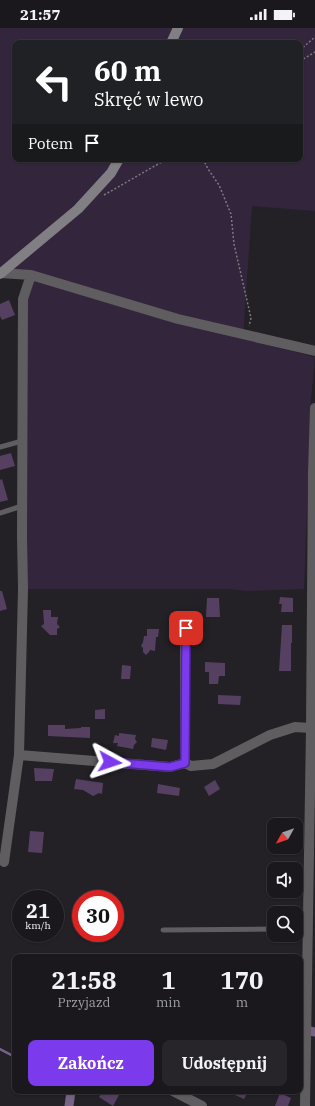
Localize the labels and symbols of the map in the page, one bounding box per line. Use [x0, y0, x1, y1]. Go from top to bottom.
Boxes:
pin [169, 611, 203, 645]
position arrow [89, 741, 131, 783]
north arrow [267, 818, 303, 854]
speed limit sign: 30 [72, 890, 124, 942]

